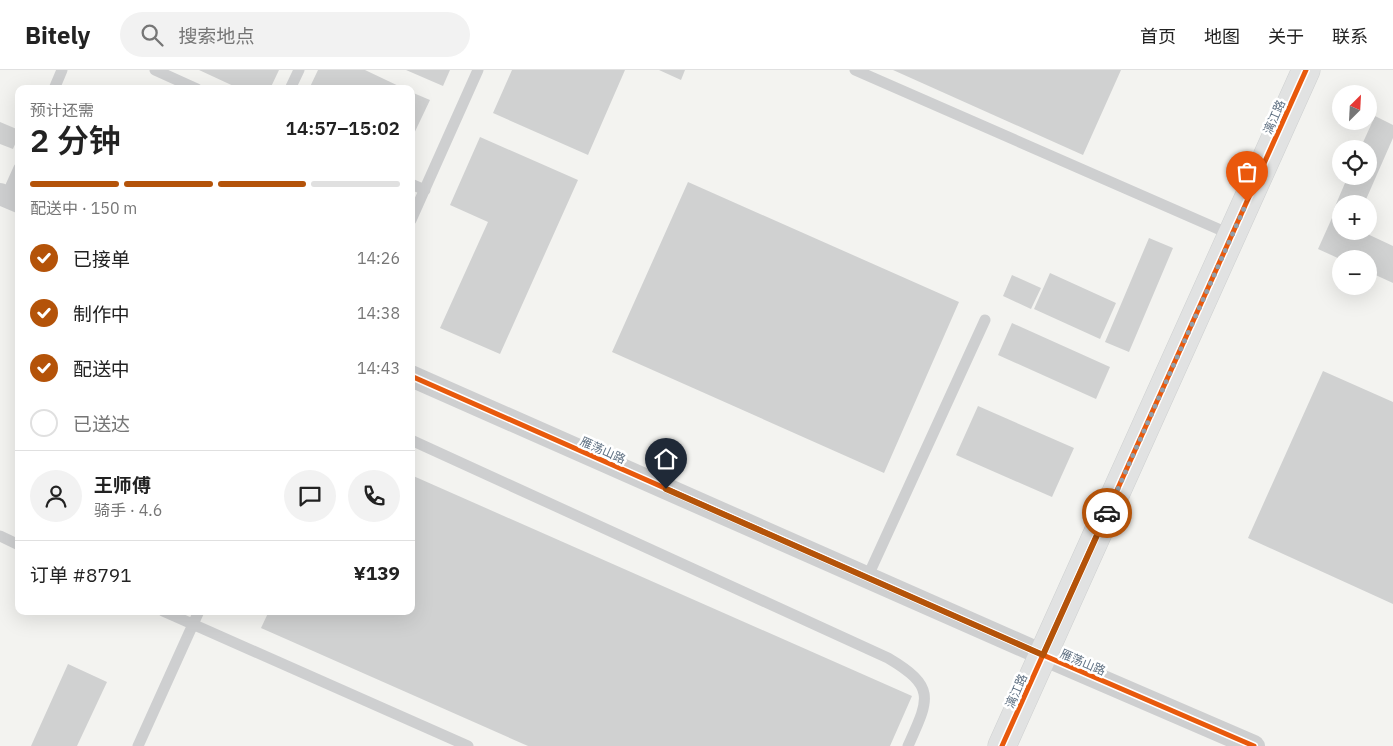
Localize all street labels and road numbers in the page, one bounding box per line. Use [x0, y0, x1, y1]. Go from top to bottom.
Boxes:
street label: 漓江路 [1260, 97, 1288, 137]
street label: 雁荡山路 [578, 433, 628, 467]
street label: 雁荡山路 [1058, 646, 1108, 678]
street label: 漓江路 [1002, 671, 1030, 711]

